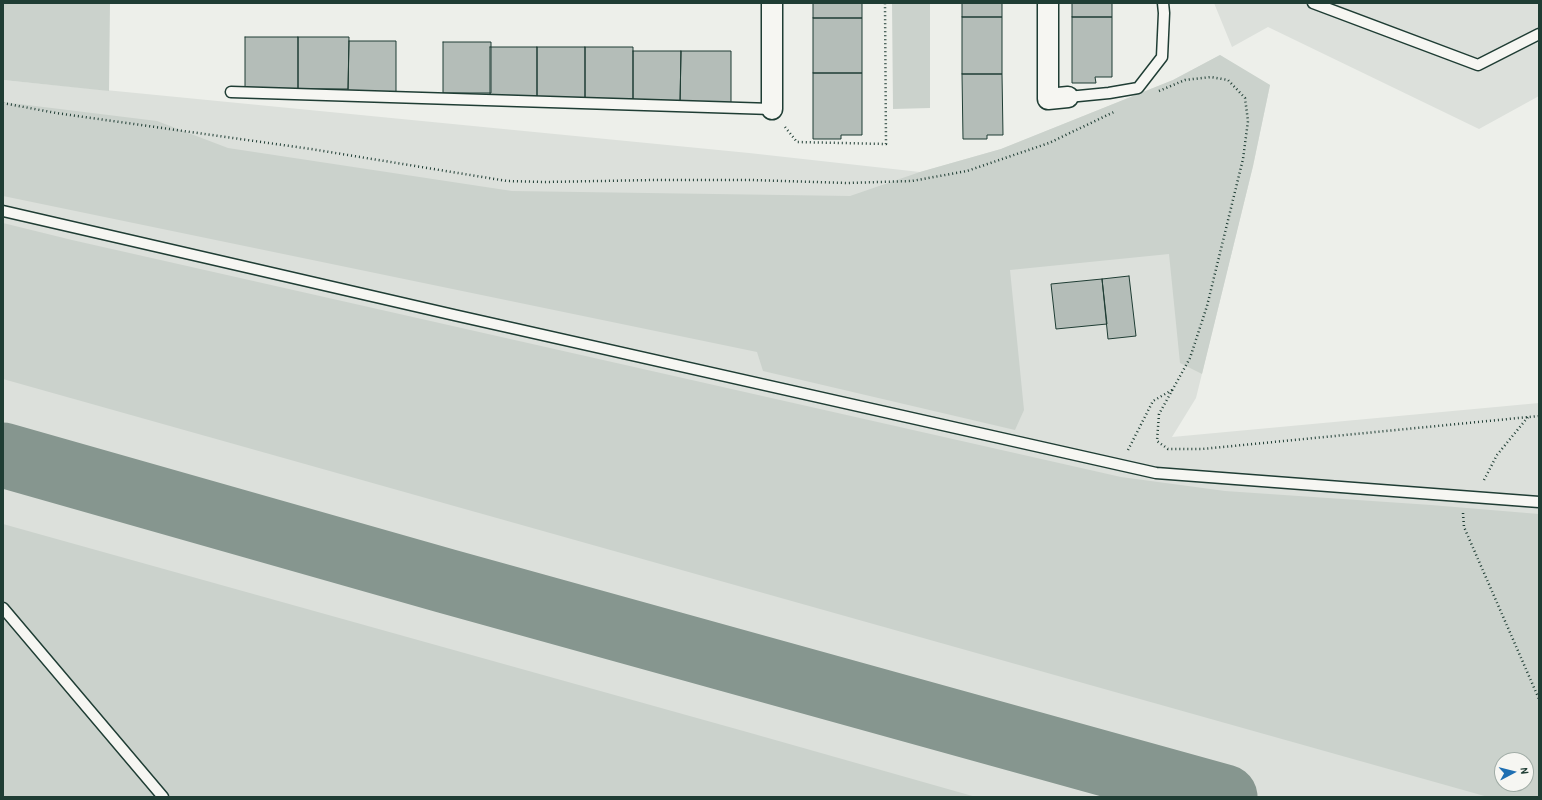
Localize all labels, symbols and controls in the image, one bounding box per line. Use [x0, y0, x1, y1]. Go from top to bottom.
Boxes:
north arrow [1494, 752, 1534, 792]
text: N [1518, 767, 1532, 774]

